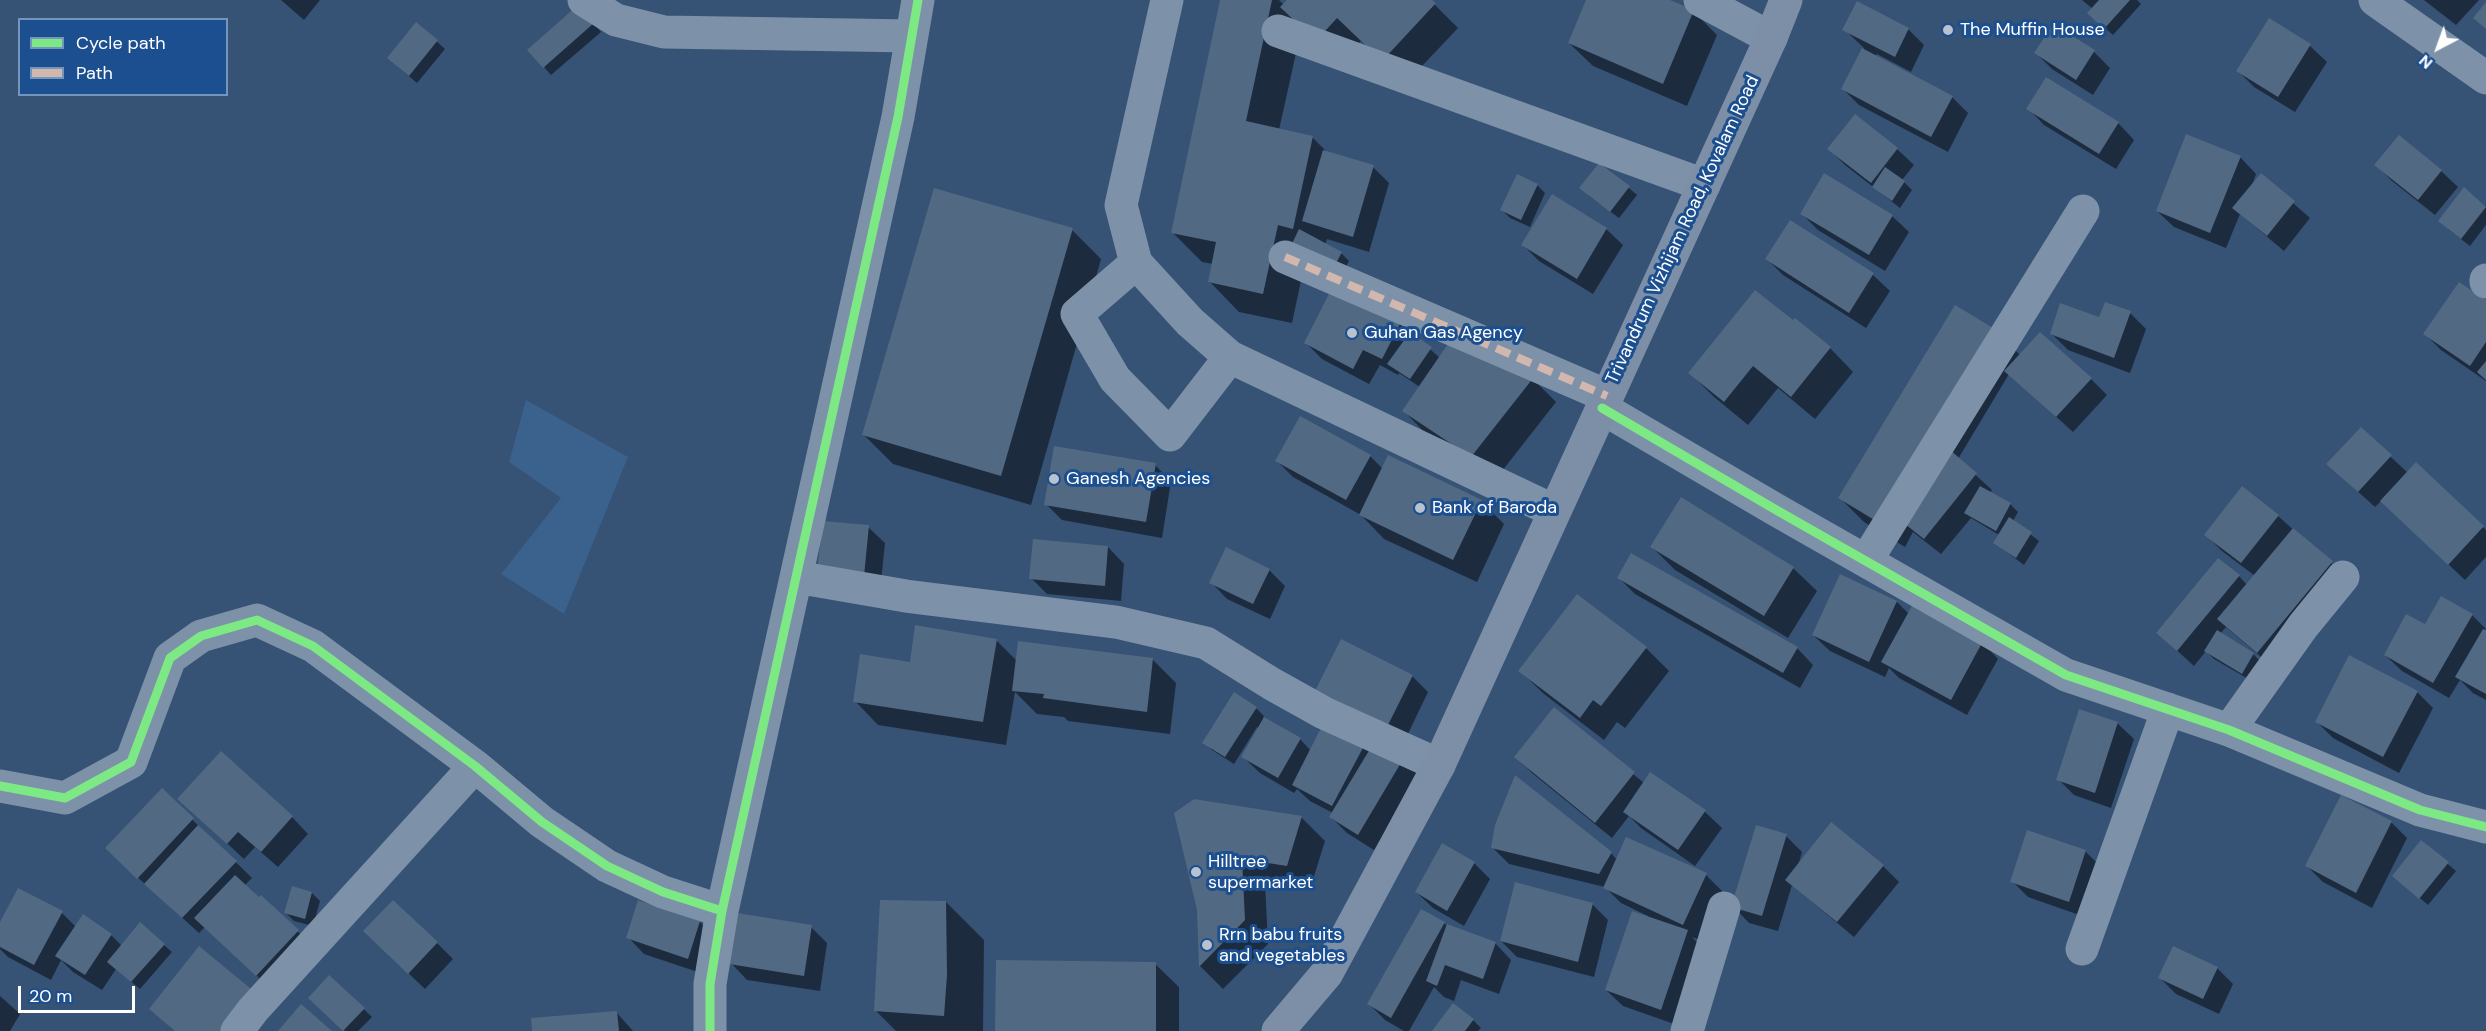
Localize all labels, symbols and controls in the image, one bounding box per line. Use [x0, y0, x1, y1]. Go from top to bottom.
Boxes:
legend [18, 18, 228, 96]
north arrow [2408, 18, 2468, 78]
place label: The Muffin House [1960, 19, 2105, 41]
marker: The Muffin House [1941, 23, 1955, 37]
text: Cycle path [76, 31, 166, 55]
text: N [2415, 50, 2437, 74]
text: Path [76, 61, 113, 85]
street label: Trivandrum Vizhijam Road, Kovalam Road [1602, 72, 1764, 388]
place label: Guhan Gas Agency [1364, 322, 1523, 344]
marker: Guhan Gas Agency [1345, 326, 1359, 340]
place label: Ganesh Agencies [1066, 468, 1210, 490]
marker: Ganesh Agencies [1047, 472, 1061, 486]
place label: Bank of Baroda [1432, 497, 1557, 519]
marker: Bank of Baroda [1413, 501, 1427, 515]
place label: Hilltree supermarket [1208, 851, 1313, 894]
marker: Hilltree supermarket [1189, 865, 1203, 879]
place label: Rrn babu fruits and vegetables [1219, 924, 1345, 966]
marker: Rrn babu fruits and vegetables [1200, 938, 1214, 952]
scale bar [21, 974, 138, 1012]
text: 20 m [29, 984, 72, 1008]

